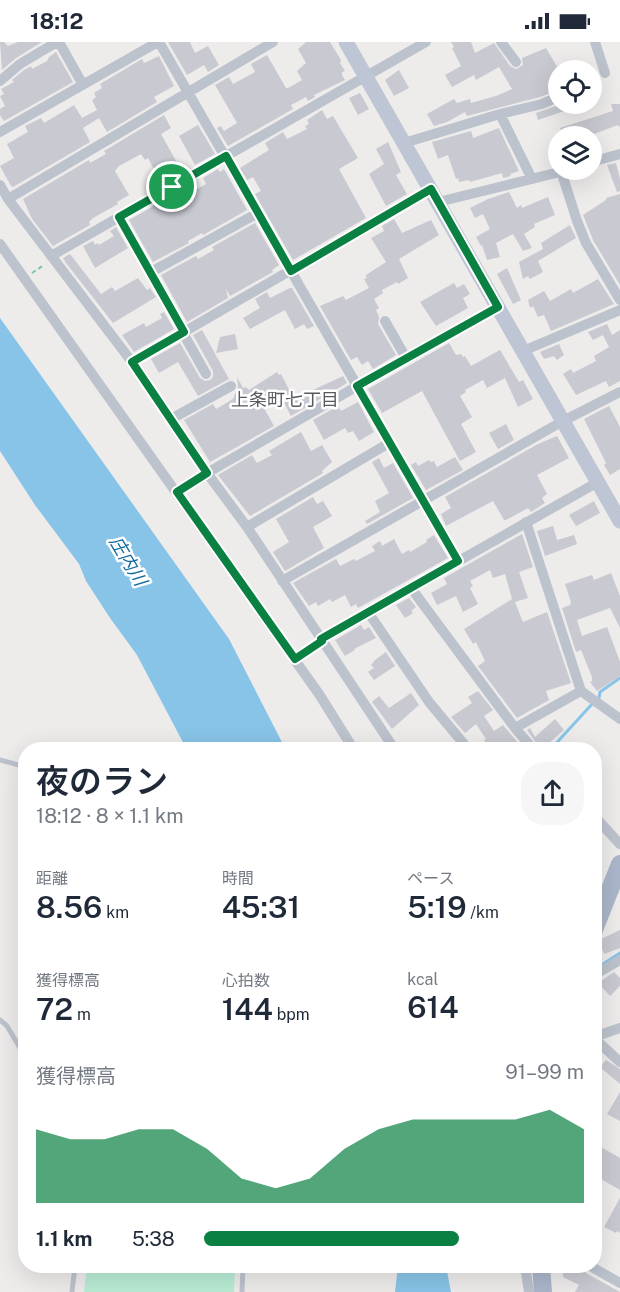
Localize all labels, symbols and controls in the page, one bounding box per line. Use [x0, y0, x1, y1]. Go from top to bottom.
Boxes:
text: 18:12 [30, 8, 84, 34]
map controls [548, 60, 602, 180]
button: locate [548, 60, 602, 114]
button: layers [548, 126, 602, 180]
pin [146, 161, 197, 212]
icon: arrive [155, 170, 188, 203]
district label: 上条町七丁目 [231, 389, 339, 410]
water label: 庄内川 [106, 532, 152, 591]
text: 夜のラン [36, 762, 168, 800]
button: share [521, 762, 584, 825]
text: 18:12 · 8 × 1.1 km [36, 804, 183, 828]
text: 距離 [36, 869, 68, 888]
text: 時間 [222, 869, 254, 888]
text: ペース [407, 869, 455, 888]
text: 8.56 [36, 889, 102, 925]
text: 45:31 [222, 889, 300, 925]
text: 5:19 [407, 889, 466, 925]
text: km [102, 903, 129, 922]
text: /km [466, 903, 499, 922]
text: kcal [407, 970, 438, 989]
text: 獲得標高 [36, 971, 100, 990]
text: 心拍数 [222, 971, 270, 990]
text: 614 [407, 989, 458, 1025]
text: 72 [36, 991, 73, 1027]
text: 144 [222, 991, 273, 1027]
text: m [73, 1005, 91, 1024]
text: bpm [273, 1005, 310, 1024]
text: 91–99 m [505, 1060, 584, 1084]
text: 獲得標高 [36, 1064, 116, 1088]
text: 1.1 km [36, 1227, 93, 1251]
text: 5:38 [132, 1227, 175, 1251]

